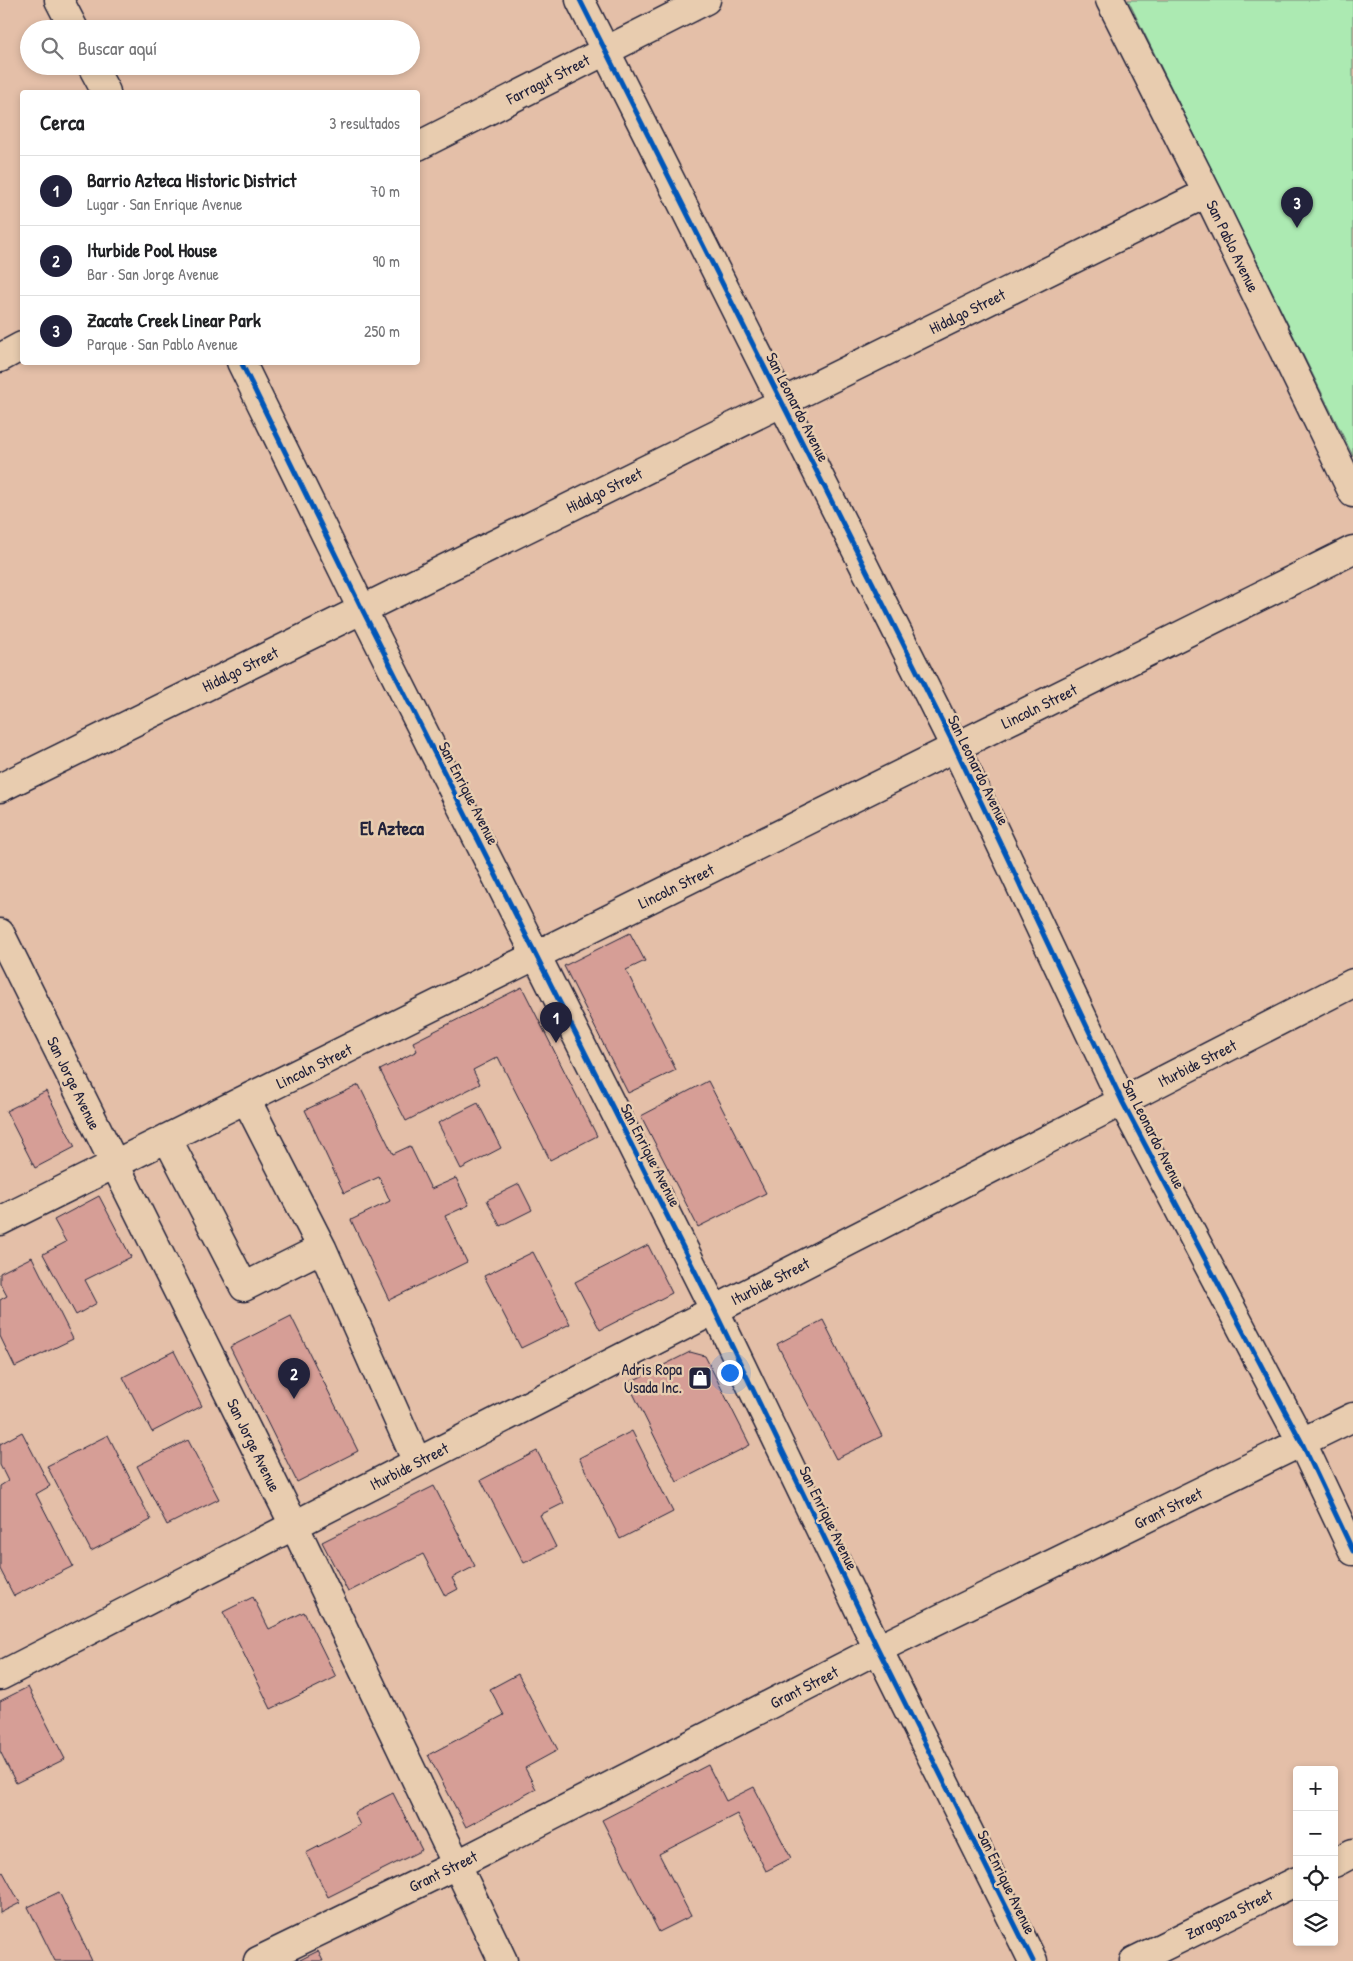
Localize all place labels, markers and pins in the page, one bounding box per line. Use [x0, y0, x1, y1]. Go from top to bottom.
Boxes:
pin: 3 [1281, 187, 1313, 228]
pin: 1 [540, 1002, 572, 1043]
pin: 2 [278, 1358, 310, 1399]
place label: Adris Ropa Usada Inc. [622, 1358, 682, 1398]
shop icon: Adris Ropa Usada Inc. [687, 1365, 713, 1391]

